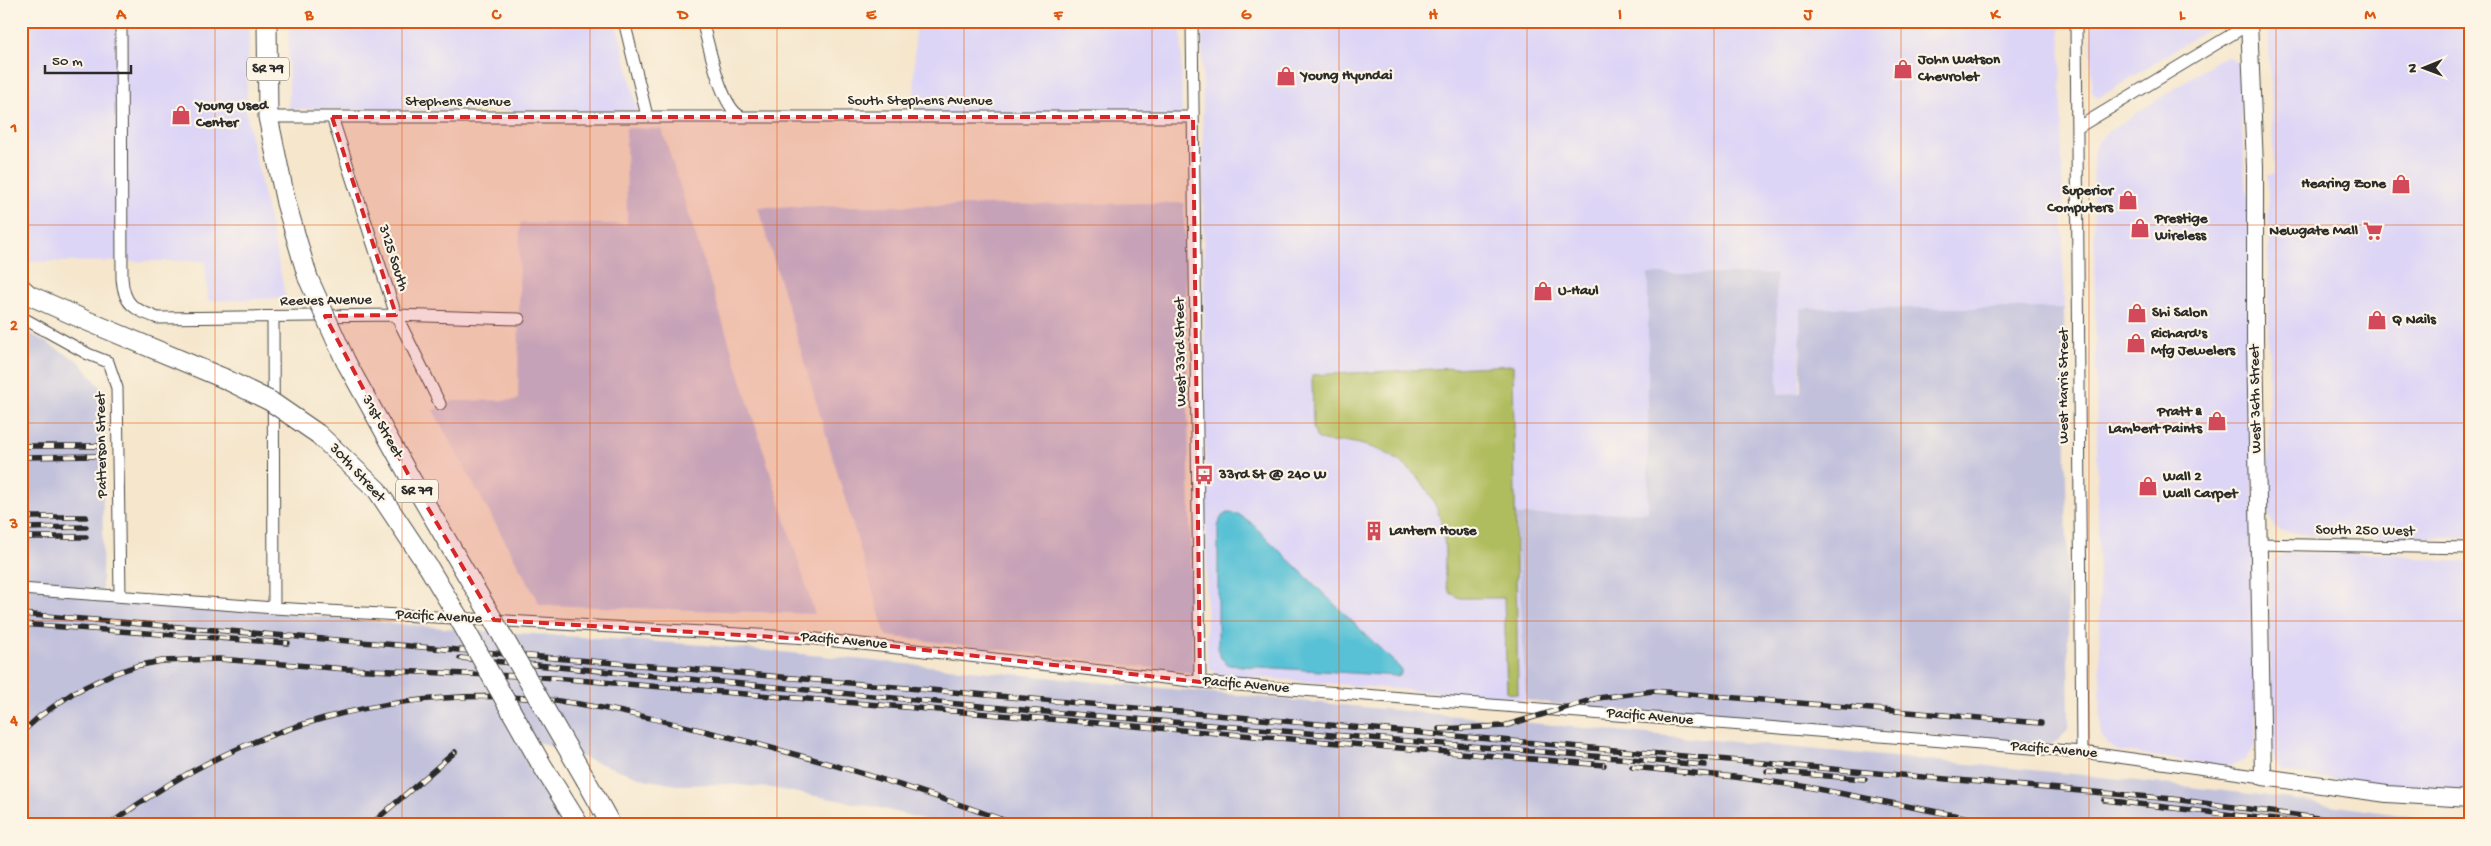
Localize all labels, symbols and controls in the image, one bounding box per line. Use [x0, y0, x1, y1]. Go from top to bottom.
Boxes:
text: A [115, 7, 127, 26]
text: B [304, 7, 314, 26]
text: C [491, 7, 502, 26]
text: D [676, 7, 689, 26]
text: E [866, 7, 877, 26]
text: F [1053, 7, 1064, 26]
text: G [1241, 7, 1252, 26]
text: H [1428, 7, 1438, 26]
text: I [1618, 7, 1622, 26]
text: J [1803, 7, 1814, 26]
text: K [1990, 7, 2002, 26]
text: L [2179, 7, 2186, 26]
text: M [2364, 7, 2376, 26]
scale bar [45, 42, 131, 74]
north arrow [2398, 42, 2448, 92]
place label: John Watson Chevrolet [1917, 51, 2001, 86]
text: 50 m [52, 53, 83, 71]
road number: SR 79 [247, 58, 289, 80]
shop icon: John Watson Chevrolet [1892, 58, 1914, 80]
text: N [2405, 63, 2422, 73]
shop icon: Young Hyundai [1275, 65, 1297, 87]
place label: Young Hyundai [1299, 67, 1392, 85]
street label: South Stephens Avenue [848, 92, 993, 110]
street label: Stephens Avenue [405, 93, 511, 111]
place label: Young Used Center [194, 97, 270, 132]
shop icon: Young Used Center [170, 104, 192, 126]
text: 1 [10, 120, 17, 139]
shop icon: Hearing Zone [2390, 173, 2412, 195]
place label: Hearing Zone [2301, 175, 2387, 193]
place label: Superior Computers [2046, 182, 2115, 217]
shop icon: Superior Computers [2117, 189, 2139, 211]
place label: Prestige Wireless [2154, 210, 2209, 245]
shop icon: Prestige Wireless [2129, 217, 2151, 239]
supermarket icon: Newgate Mall [2362, 220, 2384, 242]
street label: 3125 South [374, 222, 412, 293]
place label: Newgate Mall [2269, 222, 2359, 240]
shop icon: U-Haul [1532, 280, 1554, 302]
place label: U-Haul [1558, 282, 1599, 300]
street label: Reeves Avenue [280, 291, 372, 311]
street label: West 33rd Street [1171, 296, 1191, 407]
shop icon: Shi Salon [2126, 302, 2148, 324]
place label: Shi Salon [2152, 304, 2208, 322]
shop icon: Q Nails [2366, 309, 2388, 331]
place label: Q Nails [2392, 311, 2437, 329]
text: 2 [10, 318, 18, 337]
place label: Richard's Mfg Jewelers [2150, 325, 2236, 360]
street label: West Harris Street [2055, 326, 2073, 444]
shop icon: Richard's Mfg Jewelers [2125, 332, 2147, 354]
street label: West 36th Street [2246, 343, 2266, 454]
street label: Patterson Street [92, 390, 112, 499]
street label: 31st Street [357, 392, 408, 463]
place label: Pratt & Lambert Paints [2108, 403, 2203, 438]
shop icon: Pratt & Lambert Paints [2206, 410, 2228, 432]
street label: 30th Street [324, 439, 390, 508]
bus stop icon: 33rd St @ 240 W [1193, 464, 1215, 486]
place label: 33rd St @ 240 W [1218, 466, 1327, 484]
place label: Wall 2 Wall Carpet [2162, 468, 2239, 503]
shop icon: Wall 2 Wall Carpet [2137, 475, 2159, 497]
road number: SR 79 [396, 480, 438, 502]
text: 3 [9, 516, 18, 535]
building icon: Lantern House [1363, 520, 1385, 542]
street label: South 250 West [2315, 521, 2417, 541]
place label: Lantern House [1389, 522, 1478, 540]
street label: Pacific Avenue [394, 606, 483, 628]
street label: Pacific Avenue [799, 628, 888, 654]
street label: Pacific Avenue [1201, 672, 1290, 698]
street label: Pacific Avenue [1605, 704, 1694, 730]
text: 4 [9, 713, 18, 732]
street label: Pacific Avenue [2009, 737, 2098, 763]

